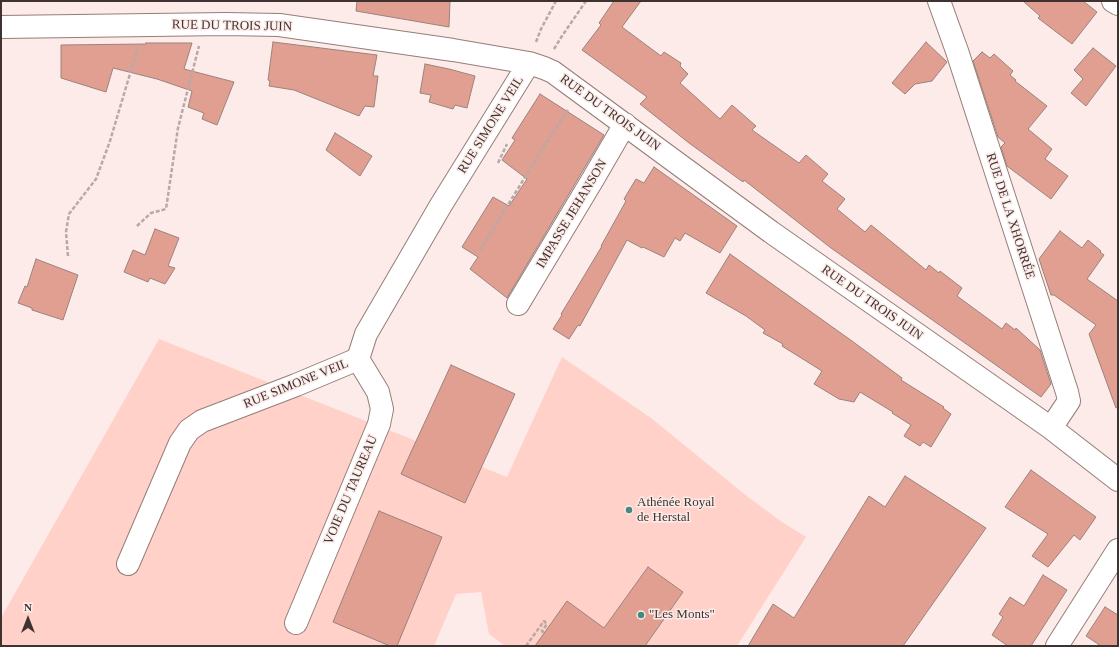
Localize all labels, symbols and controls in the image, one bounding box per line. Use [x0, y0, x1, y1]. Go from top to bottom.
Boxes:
street label: RUE DU TROIS JUIN [172, 17, 292, 35]
street label: RUE DU TROIS JUIN [557, 71, 663, 155]
street label: RUE SIMONE VEIL [455, 73, 527, 177]
street label: RUE DE LA XHORRÉE [982, 151, 1038, 281]
street label: IMPASSE JEHANSON [533, 157, 611, 271]
street label: RUE DU TROIS JUIN [818, 262, 926, 344]
street label: RUE SIMONE VEIL [241, 356, 351, 412]
street label: VOIE DU TAUREAU [321, 433, 381, 547]
place label: Athénée Royal de Herstal [637, 495, 715, 526]
marker: Athénée Royal de Herstal [624, 505, 634, 515]
north arrow [8, 599, 48, 639]
text: N [24, 601, 32, 613]
place label: "Les Monts" [649, 607, 715, 623]
marker: "Les Monts" [636, 610, 646, 620]

